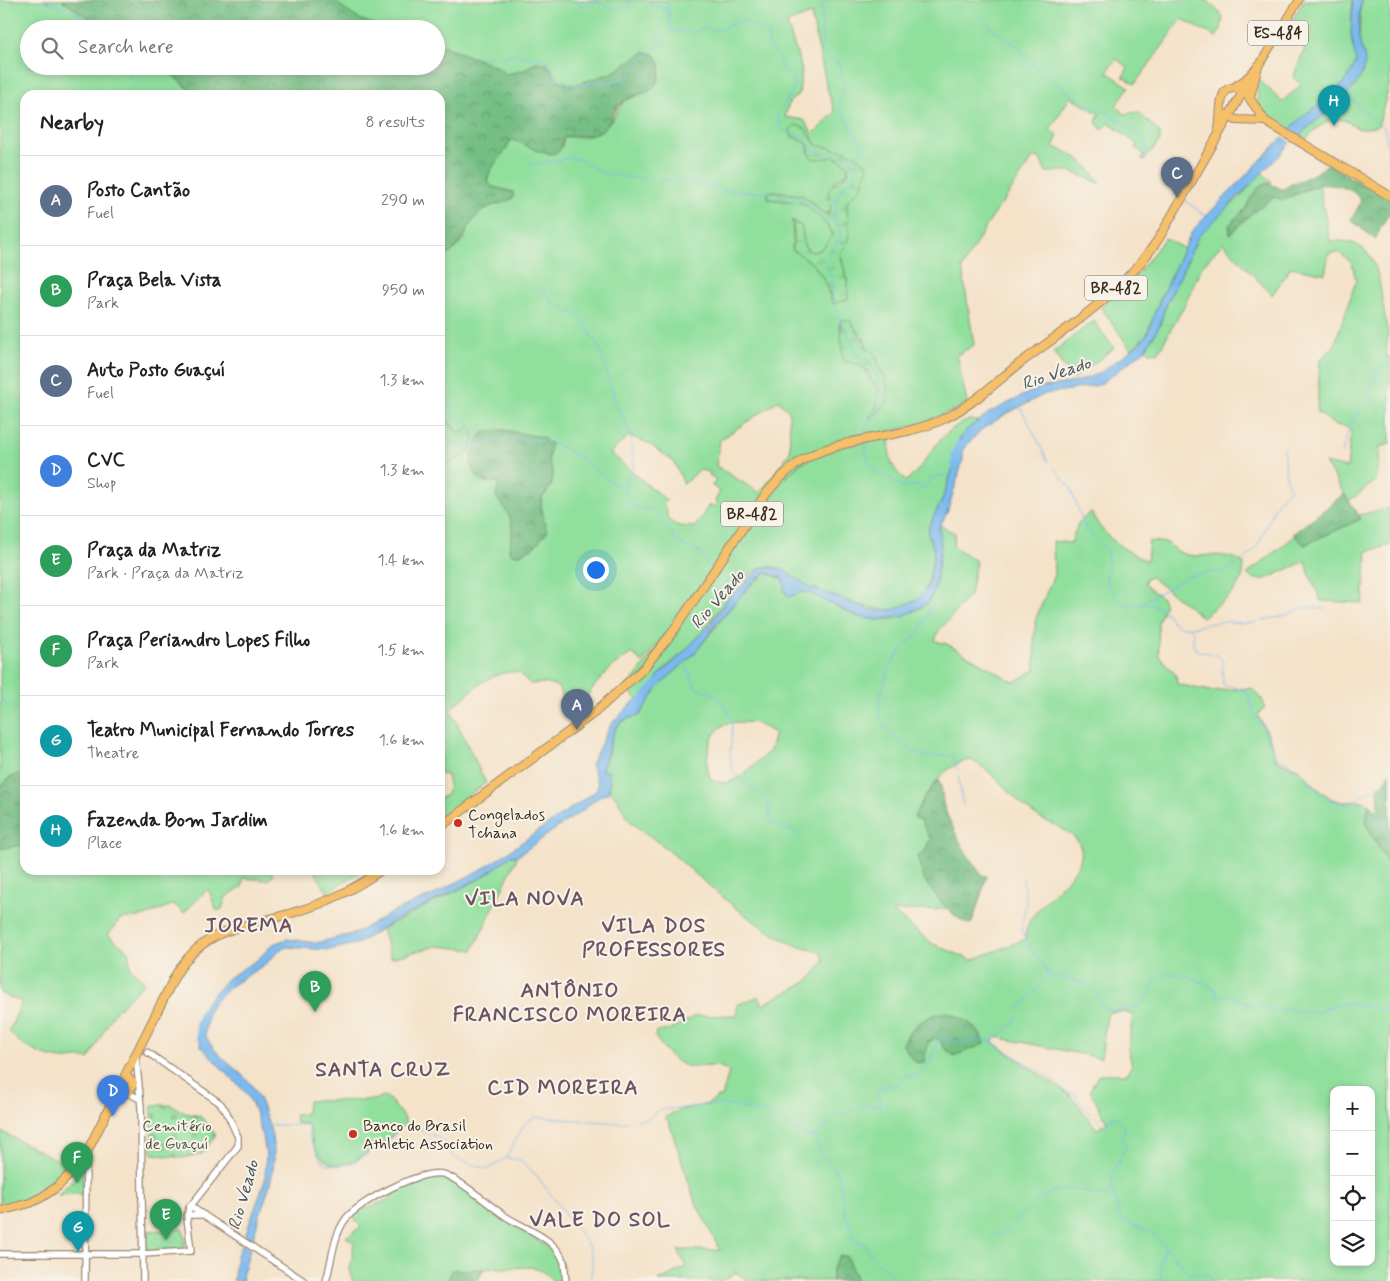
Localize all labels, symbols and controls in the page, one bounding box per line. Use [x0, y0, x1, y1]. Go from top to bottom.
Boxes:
search box [20, 20, 445, 75]
road number: ES-484 [1248, 20, 1308, 46]
icon: search [38, 34, 66, 62]
text: Search here [78, 35, 174, 60]
pin: H [1318, 85, 1350, 126]
text: Nearby [40, 109, 104, 137]
text: 8 results [365, 112, 425, 133]
pin: C [1161, 157, 1193, 198]
text: Posto Cantão [87, 178, 190, 203]
text: A [51, 190, 61, 211]
text: 290 m [381, 190, 425, 211]
text: Fuel [87, 203, 114, 224]
text: Praça Bela Vista [87, 268, 222, 293]
road number: BR-482 [1085, 276, 1147, 300]
text: B [51, 280, 61, 301]
text: 950 m [382, 280, 425, 301]
text: Park [87, 293, 119, 314]
water label: Rio Veado [1019, 351, 1095, 396]
text: Auto Posto Guaçuí [87, 358, 226, 383]
text: C [50, 370, 62, 391]
text: 1.3 km [380, 370, 425, 391]
text: Fuel [87, 383, 114, 404]
text: CVC [87, 448, 125, 473]
text: D [50, 460, 62, 481]
text: 1.3 km [380, 460, 425, 481]
text: Shop [87, 473, 116, 494]
road number: BR-482 [721, 502, 783, 526]
text: Praça da Matriz [87, 538, 221, 563]
text: E [51, 550, 61, 571]
text: 1.4 km [378, 550, 425, 571]
your location [583, 557, 609, 583]
text: Park · Praça da Matriz [87, 563, 244, 584]
water label: Rio Veado [685, 564, 751, 634]
text: Praça Periandro Lopes Filho [87, 628, 310, 653]
text: F [52, 640, 60, 661]
text: 1.5 km [377, 640, 425, 661]
text: Park [87, 653, 119, 674]
pin: A [561, 689, 593, 730]
text: Teatro Municipal Fernando Torres [87, 718, 354, 743]
text: G [51, 730, 61, 751]
text: 1.6 km [379, 730, 425, 751]
text: Theatre [87, 743, 139, 764]
place label: Congelados Tchana [468, 805, 545, 844]
text: Fazenda Bom Jardim [87, 808, 268, 833]
marker: Congelados Tchana [452, 817, 464, 829]
text: H [51, 820, 61, 841]
text: 1.6 km [379, 820, 425, 841]
text: Place [87, 833, 122, 854]
district label: VILA NOVA [465, 885, 585, 913]
district label: JOREMA [204, 912, 294, 940]
district label: VILA DOS PROFESSORES [582, 912, 726, 964]
pin: B [299, 971, 331, 1012]
district label: ANTÔNIO FRANCISCO MOREIRA [453, 977, 687, 1029]
district label: SANTA CRUZ [315, 1056, 451, 1084]
district label: CID MOREIRA [487, 1074, 639, 1102]
pin: D [97, 1075, 129, 1116]
map controls [1330, 1086, 1375, 1266]
button: + [1330, 1086, 1375, 1131]
park label: Cemitério de Guaçuí [142, 1116, 212, 1155]
place label: Banco do Brasil Athletic Association [363, 1116, 493, 1155]
marker: Banco do Brasil Athletic Association [347, 1128, 359, 1140]
button: − [1330, 1131, 1375, 1176]
pin: F [61, 1142, 93, 1183]
water label: Rio Veado [223, 1157, 266, 1233]
button: locate [1330, 1176, 1375, 1221]
pin: E [150, 1199, 182, 1240]
district label: VALE DO SOL [529, 1206, 671, 1234]
pin: G [62, 1211, 94, 1252]
button: layers [1330, 1221, 1375, 1266]

